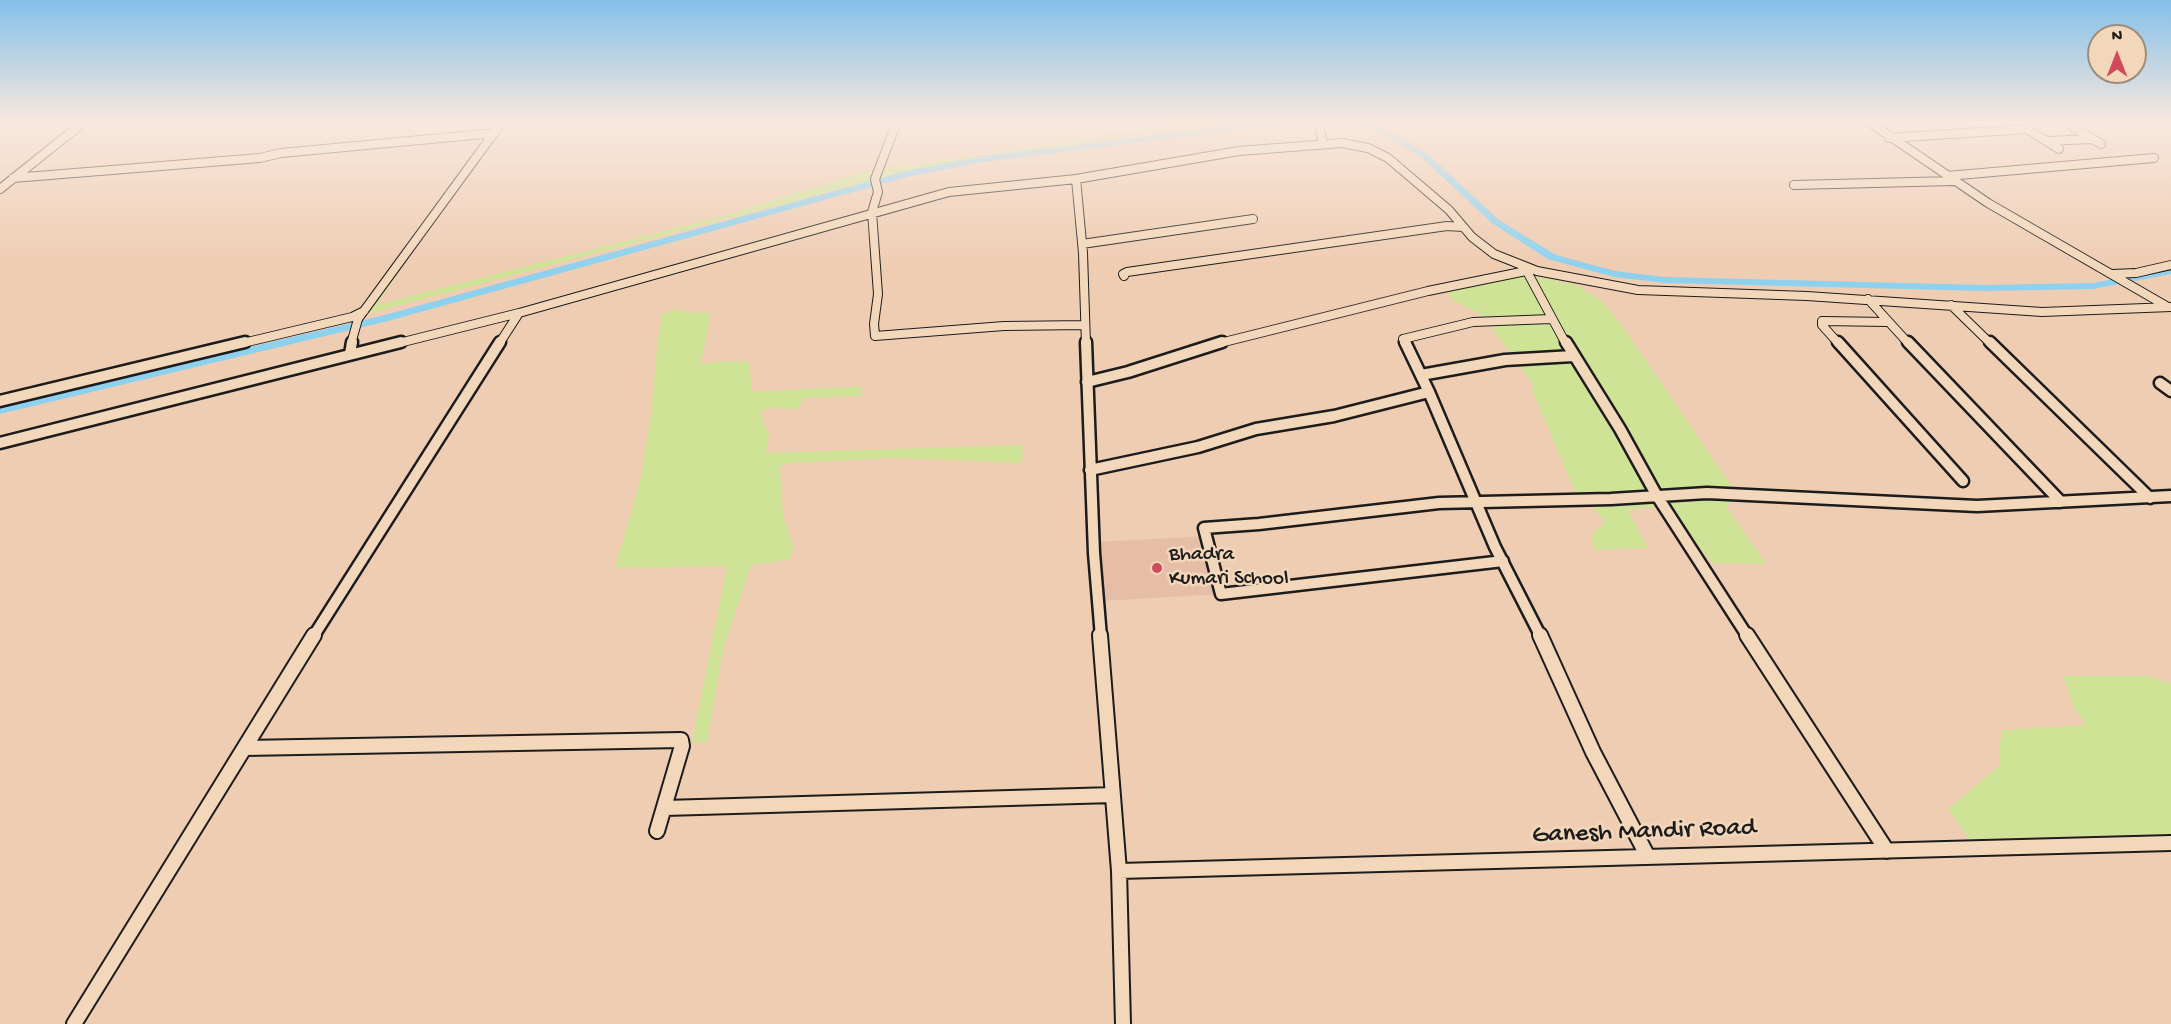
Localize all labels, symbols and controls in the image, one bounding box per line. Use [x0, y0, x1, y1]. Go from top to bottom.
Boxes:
north arrow [2087, 24, 2147, 84]
text: N [2112, 28, 2122, 47]
place label: Bhadra Kumari School [1169, 543, 1289, 593]
marker: Bhadra Kumari School [1150, 561, 1164, 575]
street label: Ganesh Mandir Road [1531, 813, 1757, 853]

